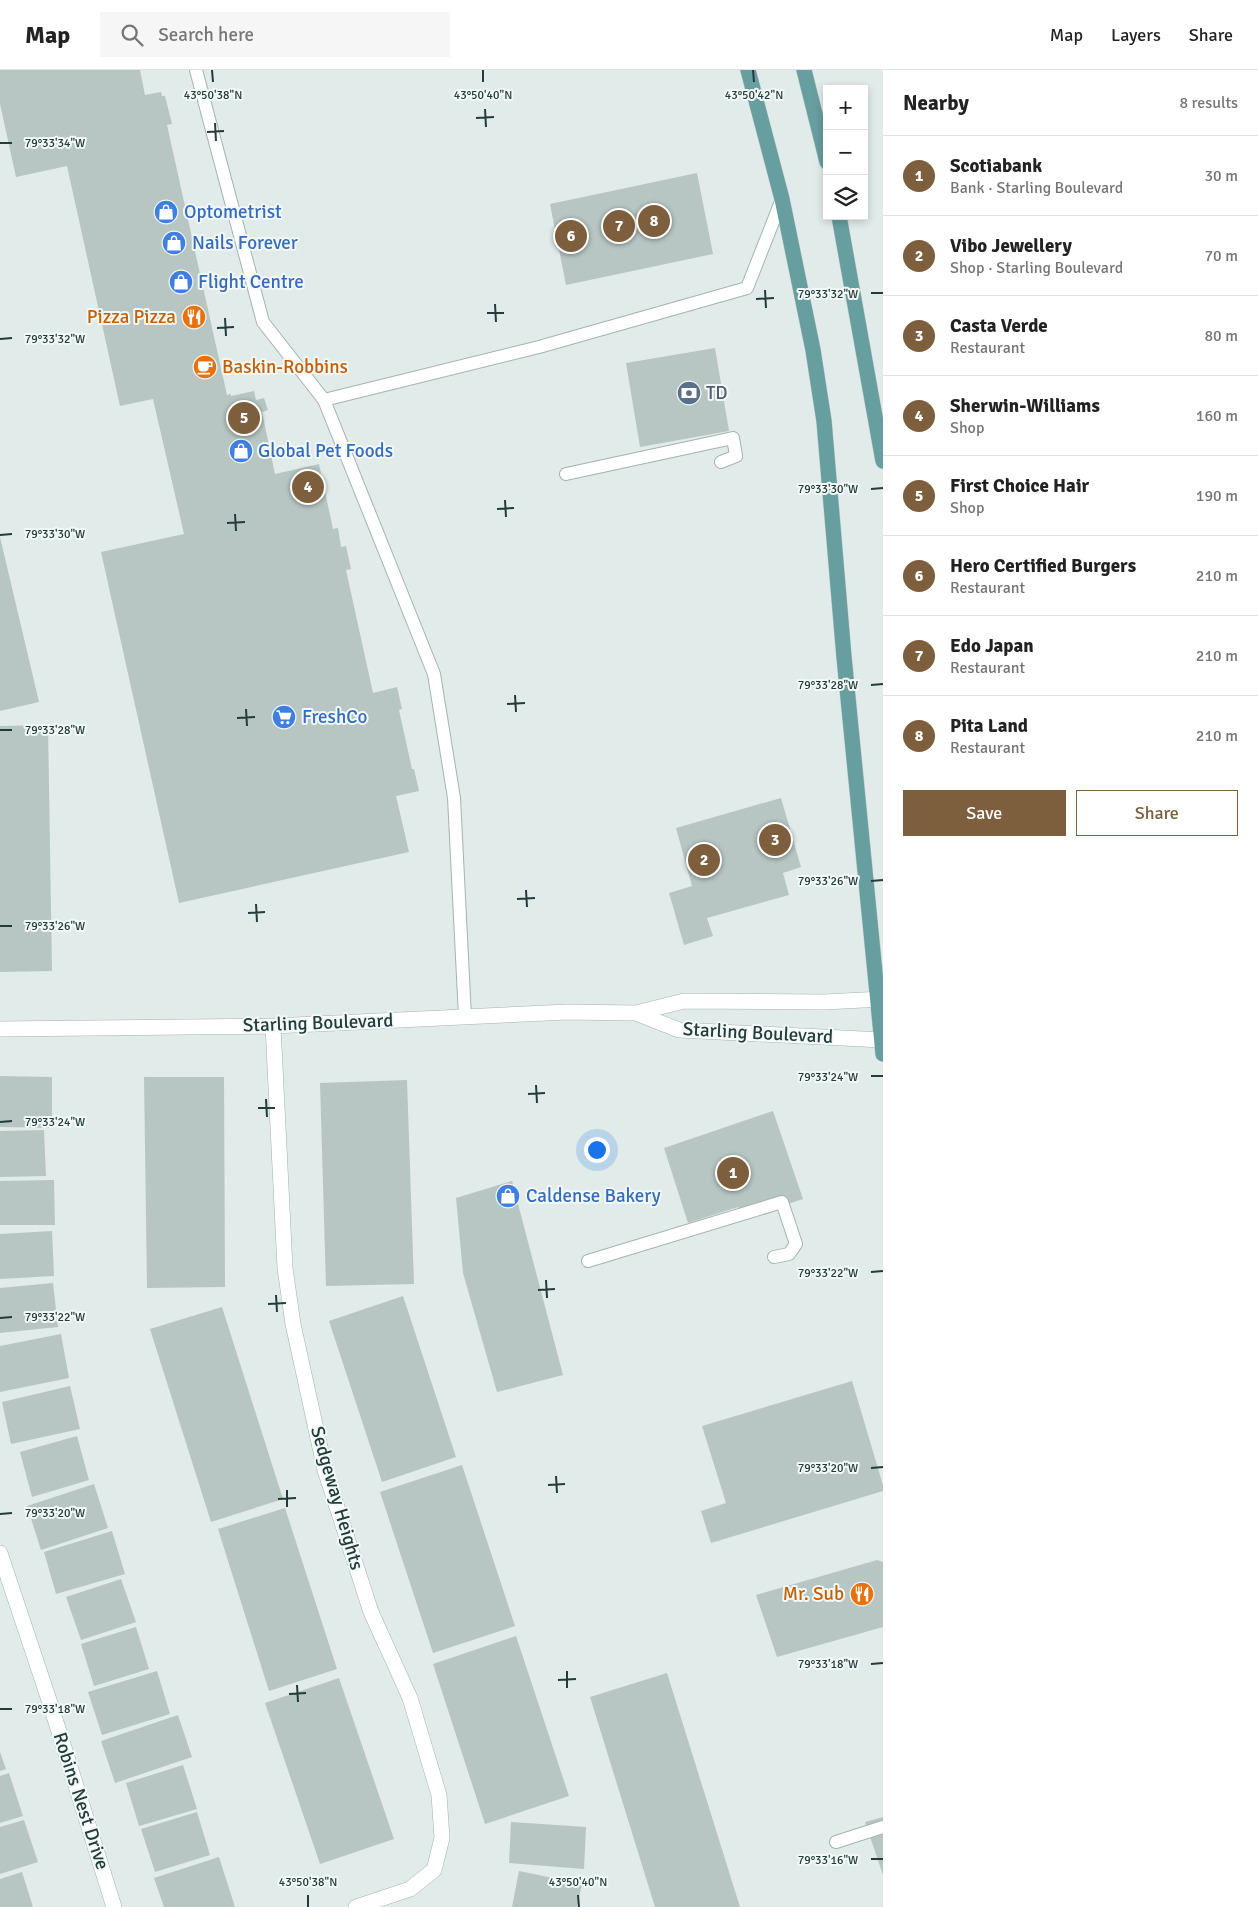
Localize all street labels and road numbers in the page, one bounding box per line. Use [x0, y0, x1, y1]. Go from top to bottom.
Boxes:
street label: Starling Boulevard [242, 1008, 394, 1038]
street label: Starling Boulevard [682, 1017, 834, 1049]
street label: Sedgeway Heights [305, 1423, 369, 1573]
street label: Robins Nest Drive [47, 1729, 115, 1873]

